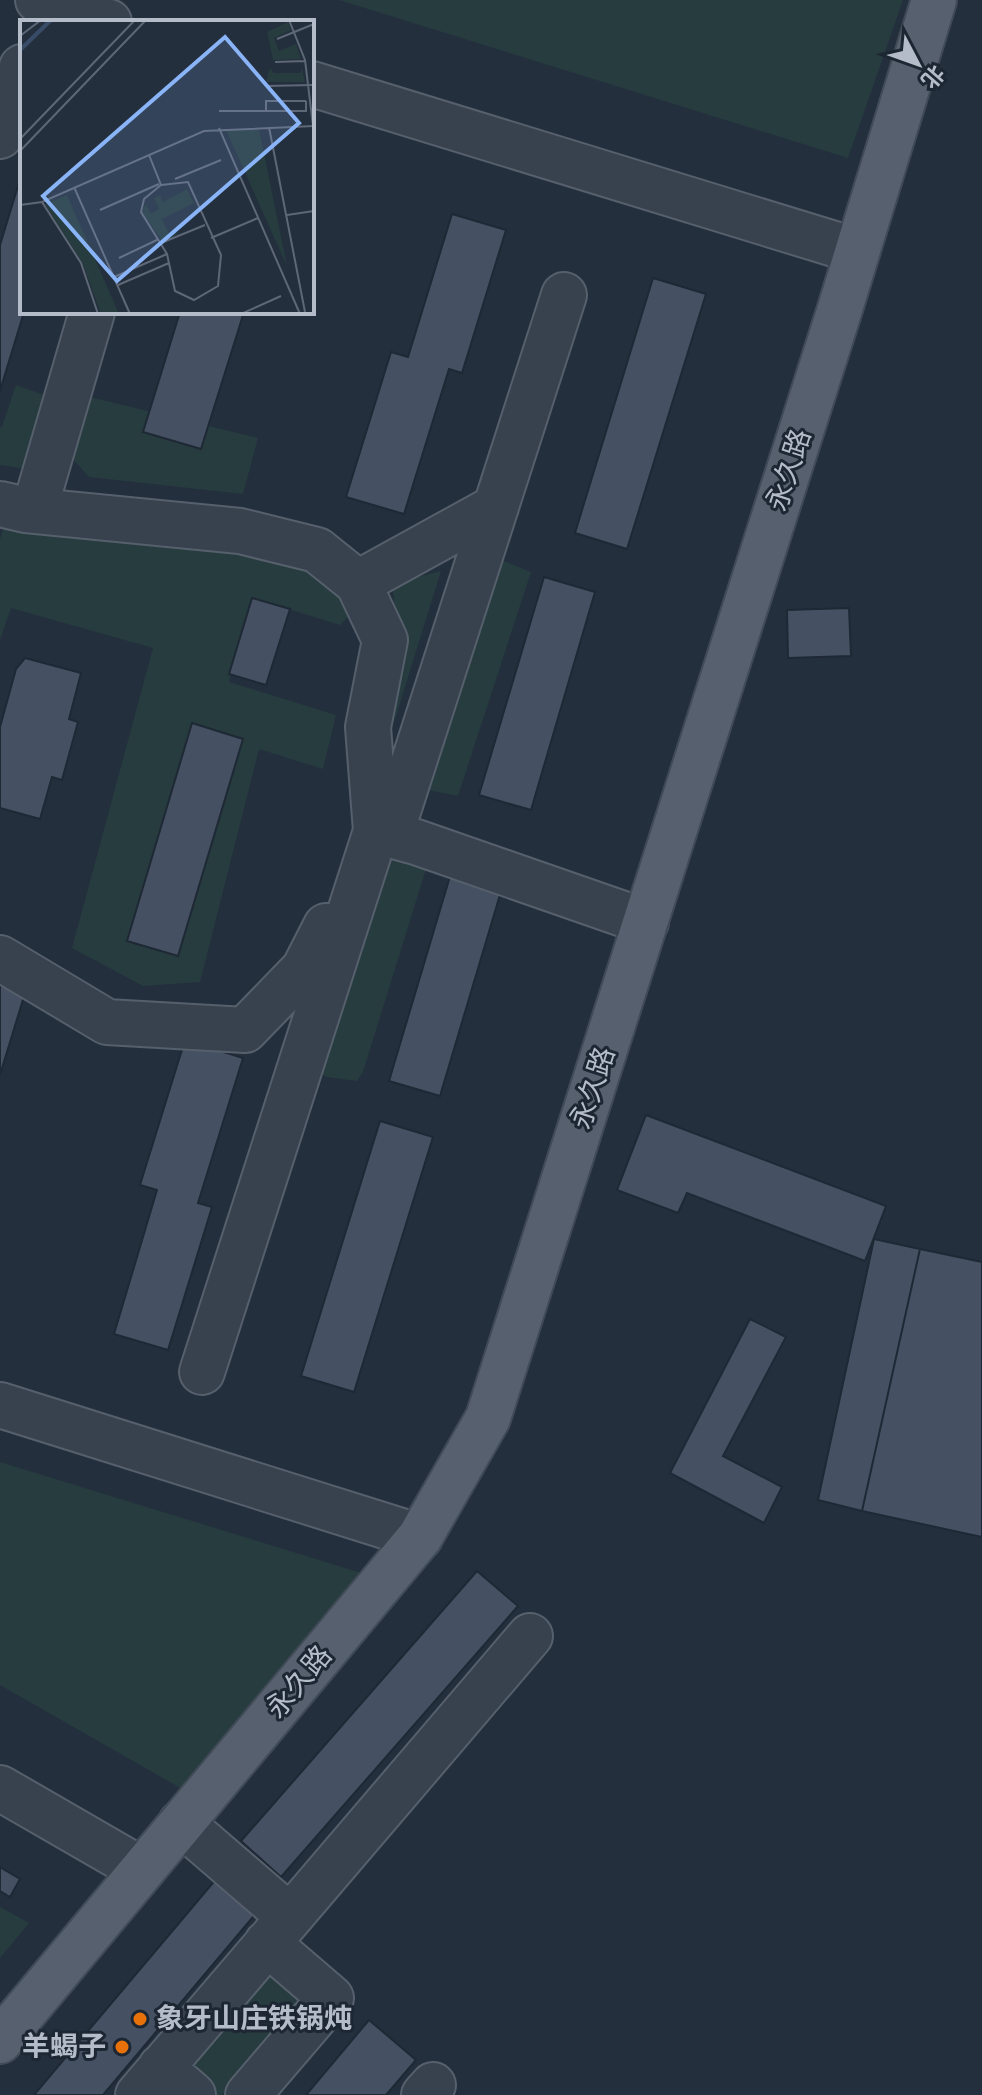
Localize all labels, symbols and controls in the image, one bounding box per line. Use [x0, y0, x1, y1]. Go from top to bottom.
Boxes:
inset map [20, 20, 314, 314]
north arrow [878, 24, 958, 104]
text: 北 [913, 58, 952, 95]
street label: 永久路 [757, 424, 821, 516]
street label: 永久路 [561, 1042, 625, 1134]
street label: 永久路 [257, 1637, 341, 1727]
place label: 象牙山庄铁锅炖 [156, 1999, 352, 2039]
marker: 象牙山庄铁锅炖 [131, 2010, 149, 2028]
place label: 羊蝎子 [22, 2027, 106, 2067]
marker: 羊蝎子 [113, 2038, 131, 2056]

